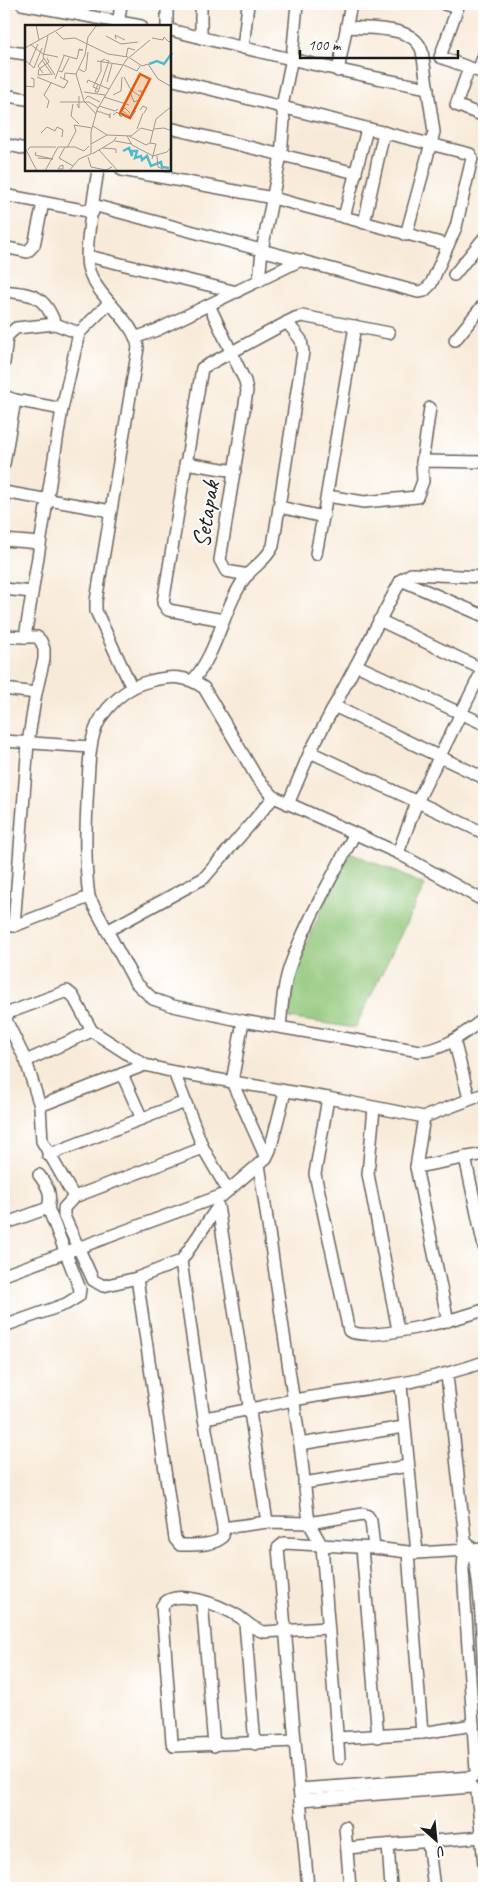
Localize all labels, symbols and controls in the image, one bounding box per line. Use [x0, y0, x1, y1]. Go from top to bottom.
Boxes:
inset map [25, 25, 171, 171]
scale bar [300, 28, 458, 60]
text: 100 m [308, 36, 342, 55]
street label: Setapak [185, 477, 227, 550]
north arrow [410, 1814, 460, 1864]
text: U [432, 1842, 449, 1862]

